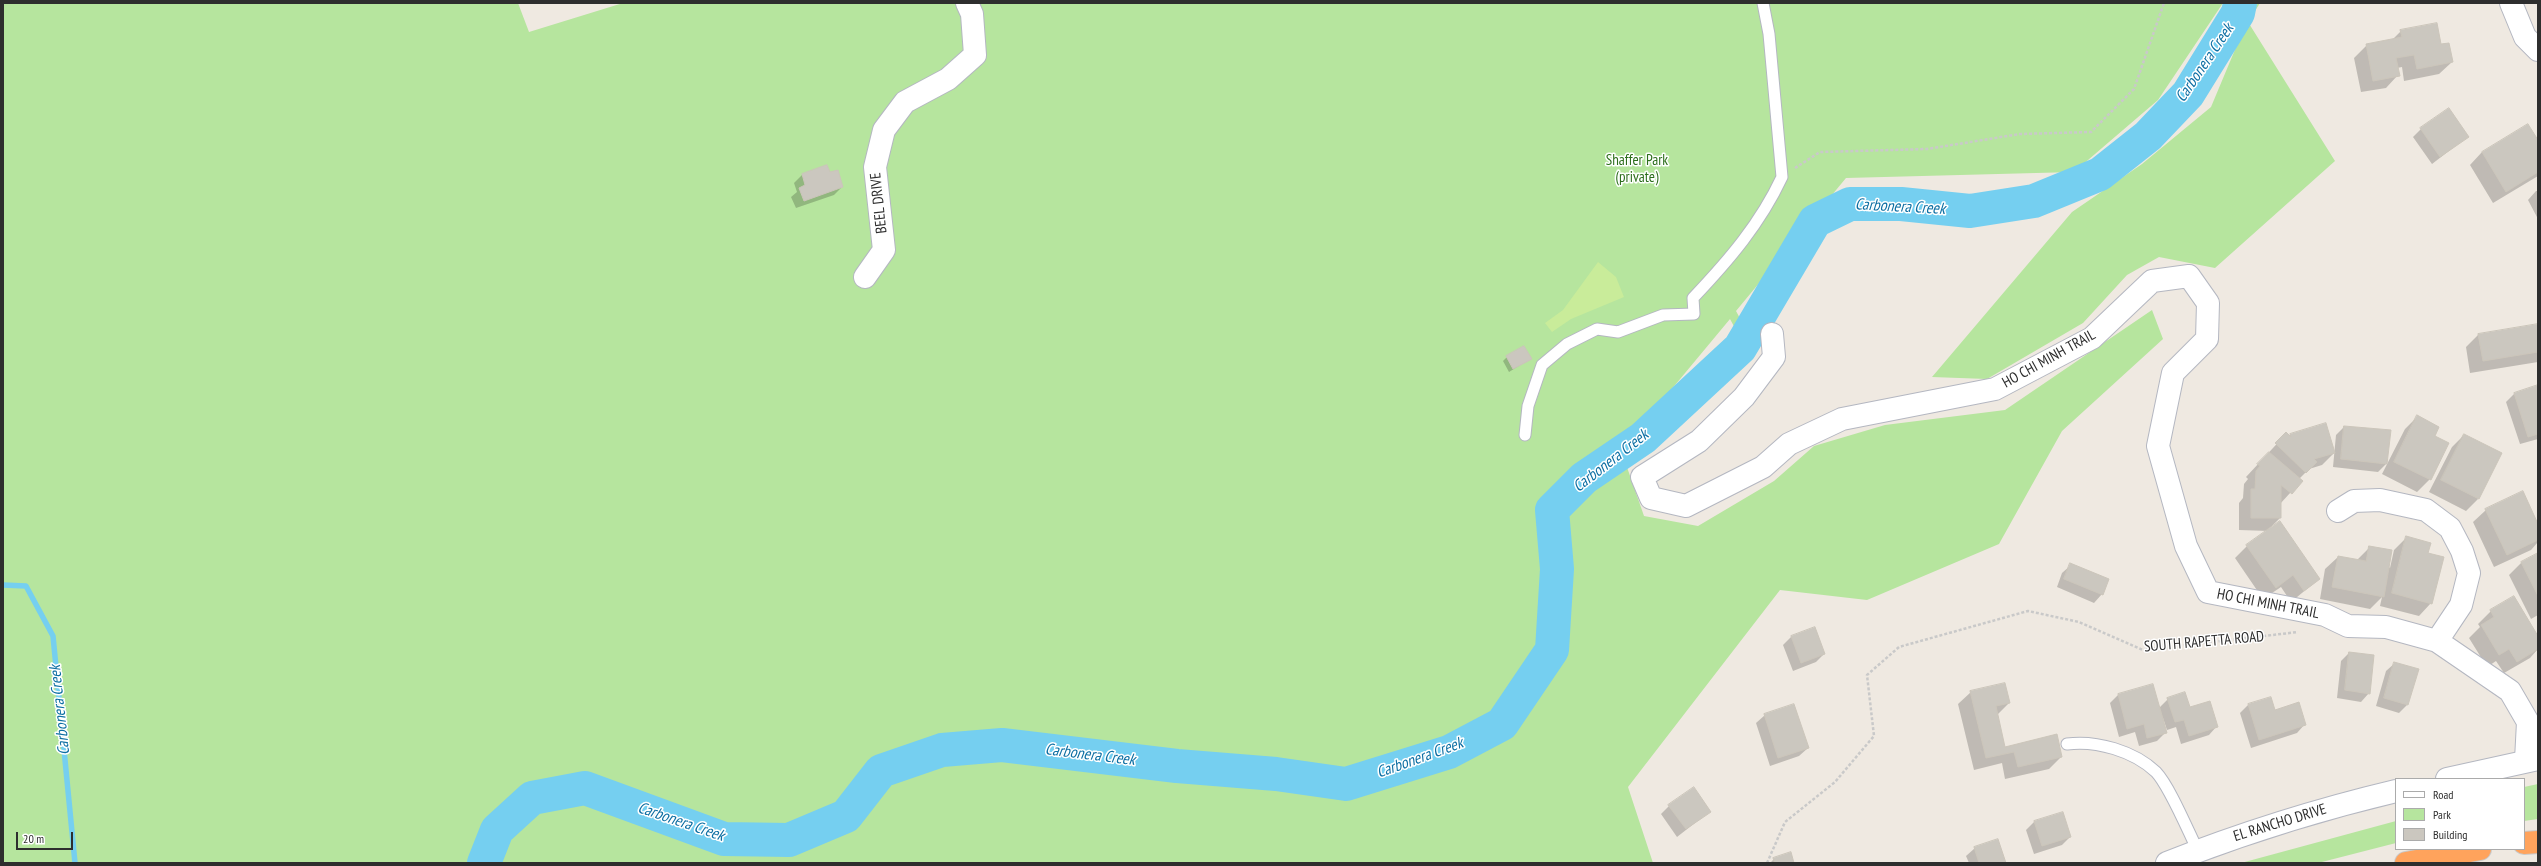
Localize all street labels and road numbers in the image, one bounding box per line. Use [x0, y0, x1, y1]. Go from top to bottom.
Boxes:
street label: BEEL DRIVE [867, 172, 891, 234]
street label: HO CHI MINH TRAIL [1999, 326, 2099, 392]
street label: HO CHI MINH TRAIL [2215, 585, 2321, 623]
street label: SOUTH RAPETTA ROAD [2143, 628, 2265, 656]
street label: EL RANCHO DRIVE [2231, 800, 2329, 846]

